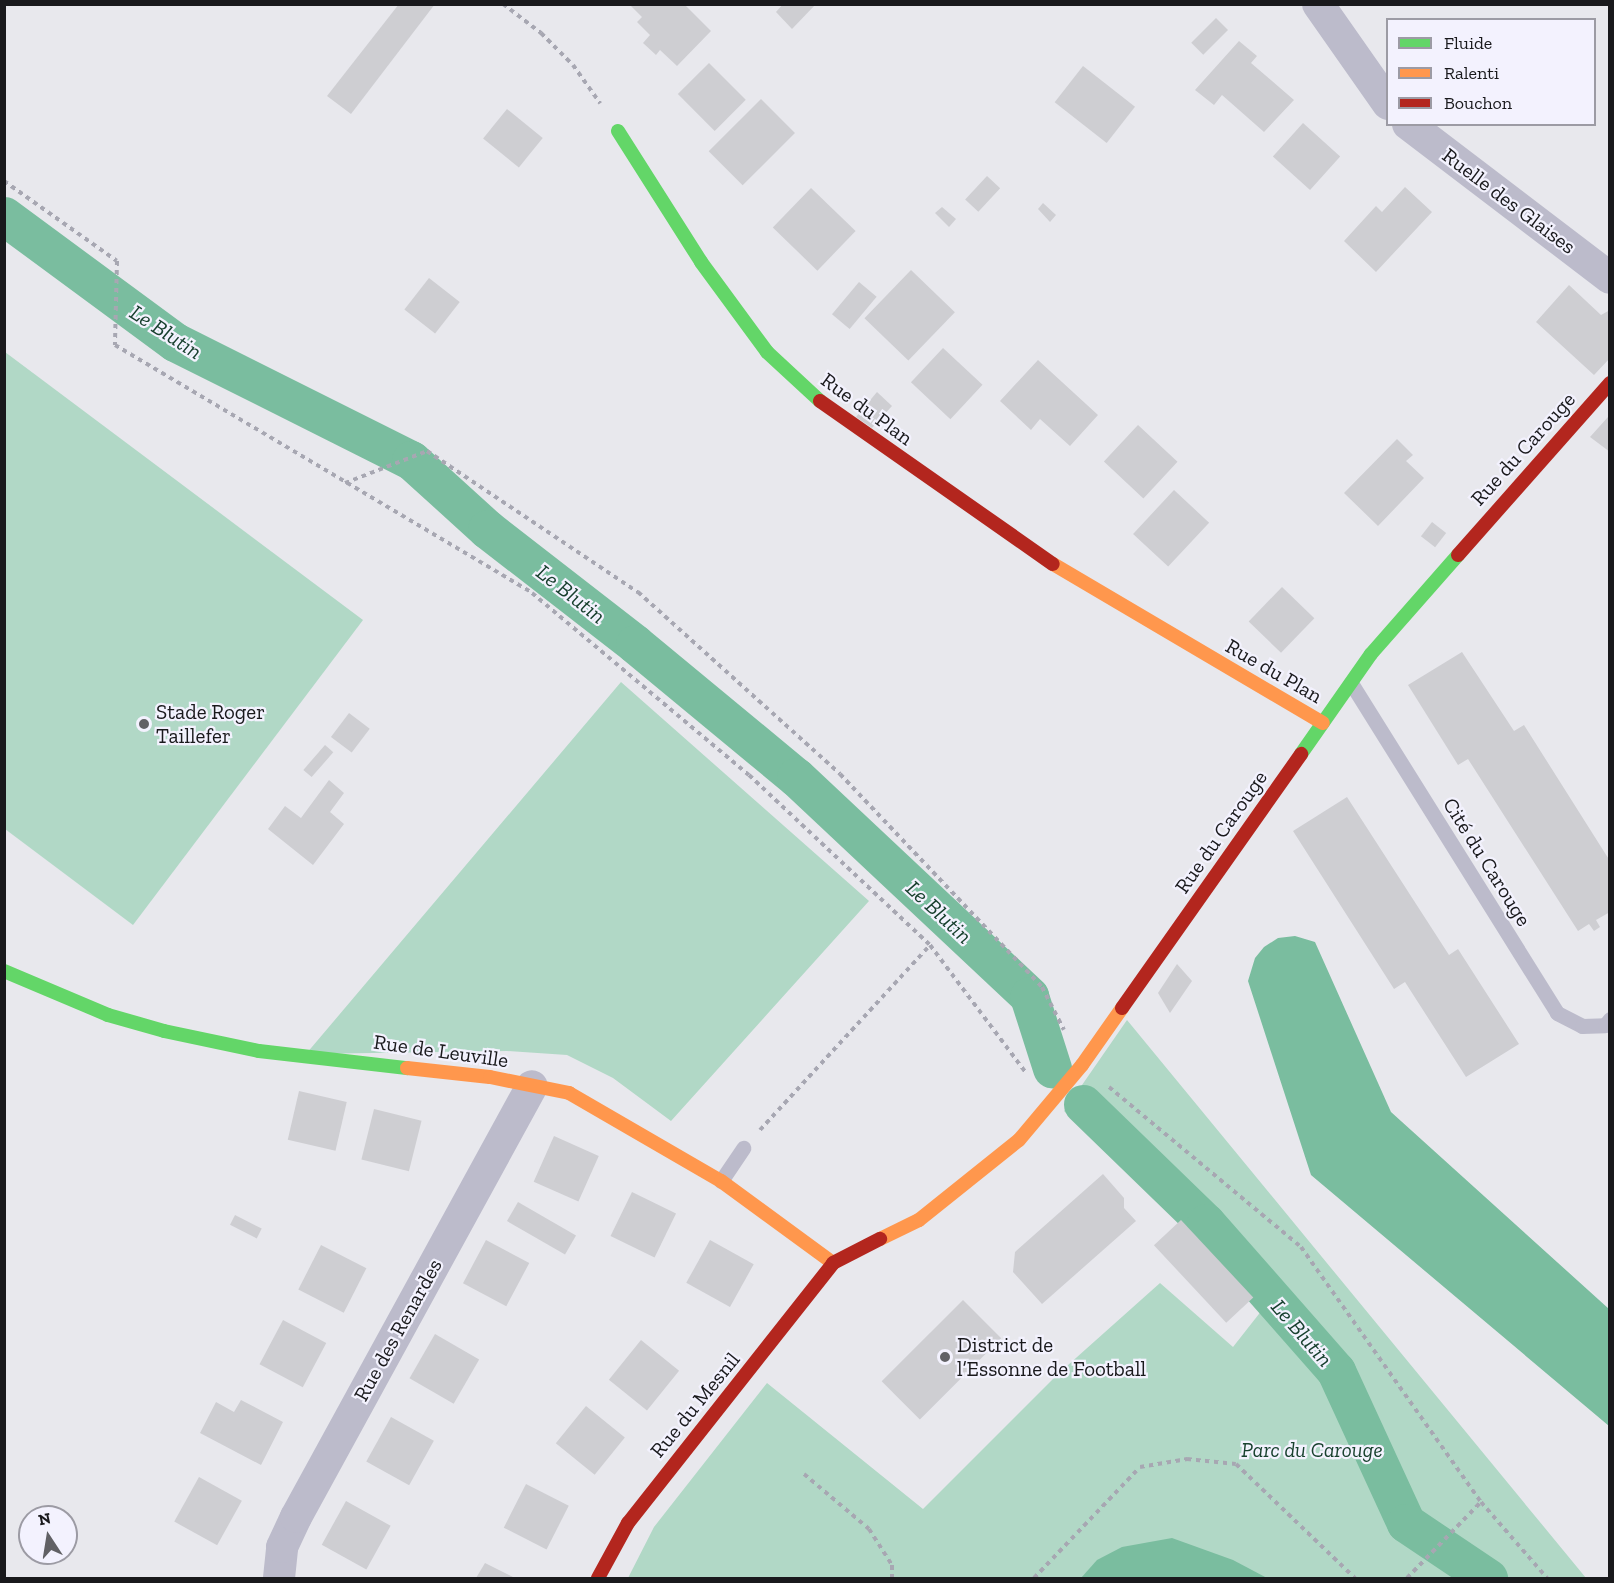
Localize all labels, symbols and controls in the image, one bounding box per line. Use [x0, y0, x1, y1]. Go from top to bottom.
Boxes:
legend [1386, 18, 1596, 126]
text: Fluide [1444, 32, 1492, 54]
text: Ralenti [1444, 62, 1499, 84]
text: Bouchon [1444, 92, 1512, 114]
street label: Ruelle des Glaises [1437, 143, 1581, 259]
water label: Le Blutin [125, 299, 207, 365]
street label: Rue du Plan [816, 367, 918, 451]
street label: Rue du Carouge [1465, 387, 1581, 511]
water label: Le Blutin [531, 559, 611, 629]
street label: Rue du Plan [1221, 633, 1327, 709]
place label: Stade Roger Taillefer [156, 699, 265, 749]
marker: Stade Roger Taillefer [137, 717, 151, 731]
street label: Rue du Carouge [1169, 766, 1273, 898]
street label: Cité du Carouge [1438, 793, 1536, 931]
water label: Le Blutin [901, 875, 977, 949]
street label: Rue de Leuville [372, 1029, 510, 1073]
street label: Rue des Renardes [348, 1254, 448, 1406]
water label: Le Blutin [1266, 1294, 1338, 1372]
place label: District de l’Essonne de Football [957, 1332, 1146, 1382]
street label: Rue du Mesnil [645, 1347, 745, 1463]
marker: District de l’Essonne de Football [938, 1350, 952, 1364]
park label: Parc du Carouge [1241, 1437, 1383, 1463]
north arrow [18, 1505, 78, 1565]
text: N [37, 1508, 52, 1529]

